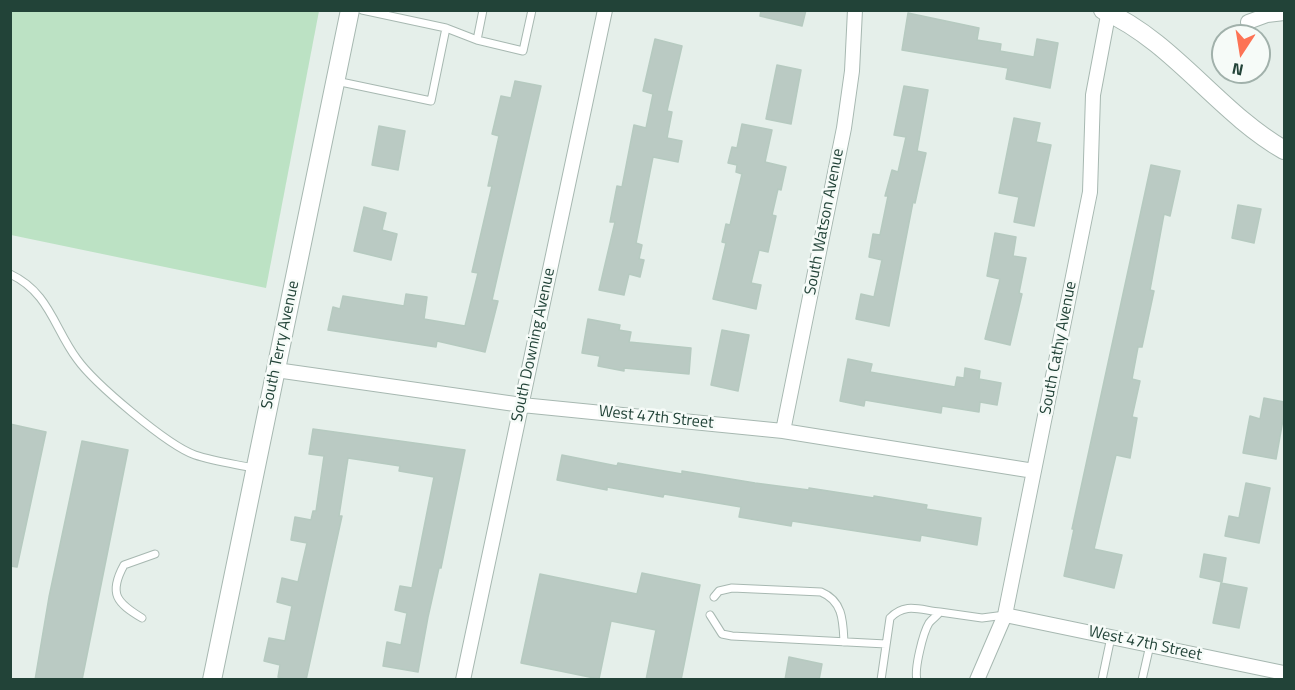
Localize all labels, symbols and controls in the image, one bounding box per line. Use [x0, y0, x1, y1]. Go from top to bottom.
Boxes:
north arrow [1211, 24, 1271, 84]
text: N [1230, 57, 1246, 83]
street label: South Watson Avenue [801, 147, 849, 297]
street label: South Downing Avenue [508, 266, 560, 424]
street label: South Terry Avenue [258, 279, 304, 411]
street label: South Cathy Avenue [1037, 280, 1081, 416]
street label: West 47th Street [598, 402, 714, 434]
street label: West 47th Street [1087, 623, 1203, 665]

